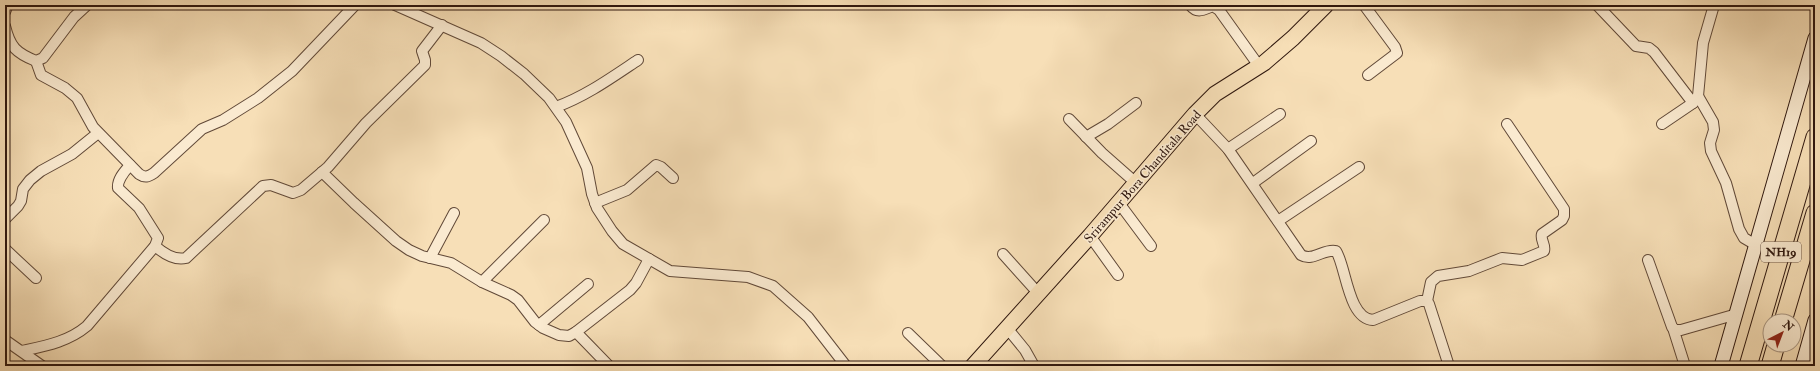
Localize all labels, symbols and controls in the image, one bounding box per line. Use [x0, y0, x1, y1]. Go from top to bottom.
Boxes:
street label: Srirampur Bora Chanditala Road [1081, 107, 1206, 247]
road number: NH19 [1761, 242, 1801, 262]
north arrow [1762, 313, 1802, 353]
text: N [1780, 317, 1797, 335]

